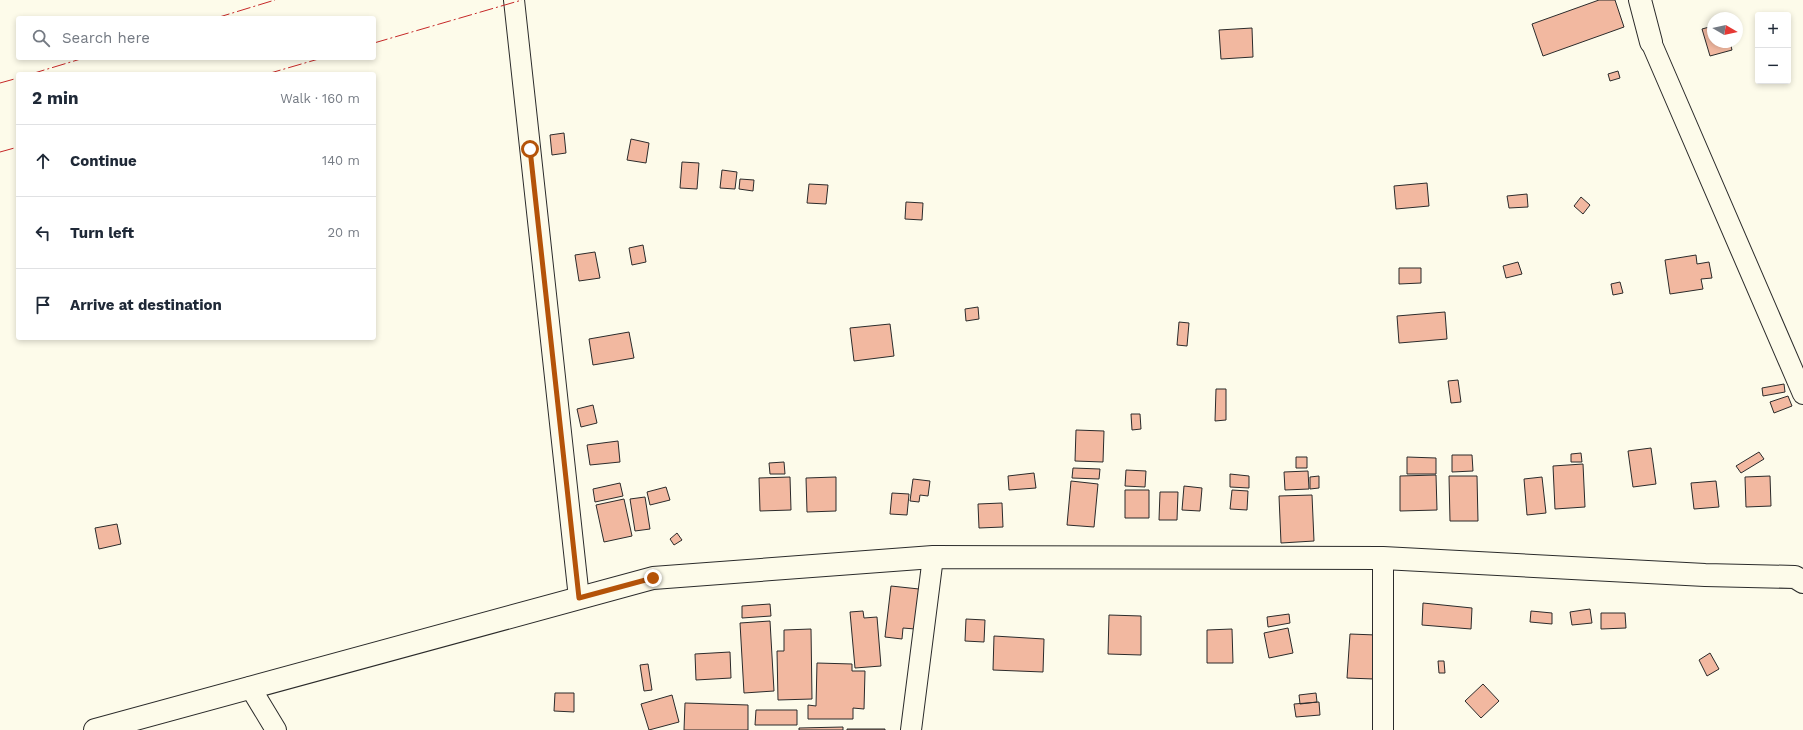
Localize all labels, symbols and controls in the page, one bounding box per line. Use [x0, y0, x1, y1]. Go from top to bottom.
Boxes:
north arrow [1707, 12, 1743, 48]
map controls [1755, 12, 1791, 84]
button: + [1755, 12, 1791, 48]
search box [16, 16, 376, 60]
icon: search [30, 27, 52, 49]
text: Search here [62, 29, 150, 47]
button: − [1755, 48, 1791, 84]
text: 2 min [32, 88, 78, 108]
text: Walk · 160 m [280, 91, 360, 106]
route start [521, 140, 539, 158]
icon: ahead [32, 150, 54, 172]
text: Continue [70, 152, 137, 170]
text: 140 m [322, 153, 360, 168]
icon: left [32, 222, 54, 244]
text: Turn left [70, 224, 134, 242]
text: 20 m [328, 225, 360, 240]
icon: arrive [32, 294, 54, 316]
text: Arrive at destination [70, 296, 222, 314]
route end [644, 569, 662, 587]

